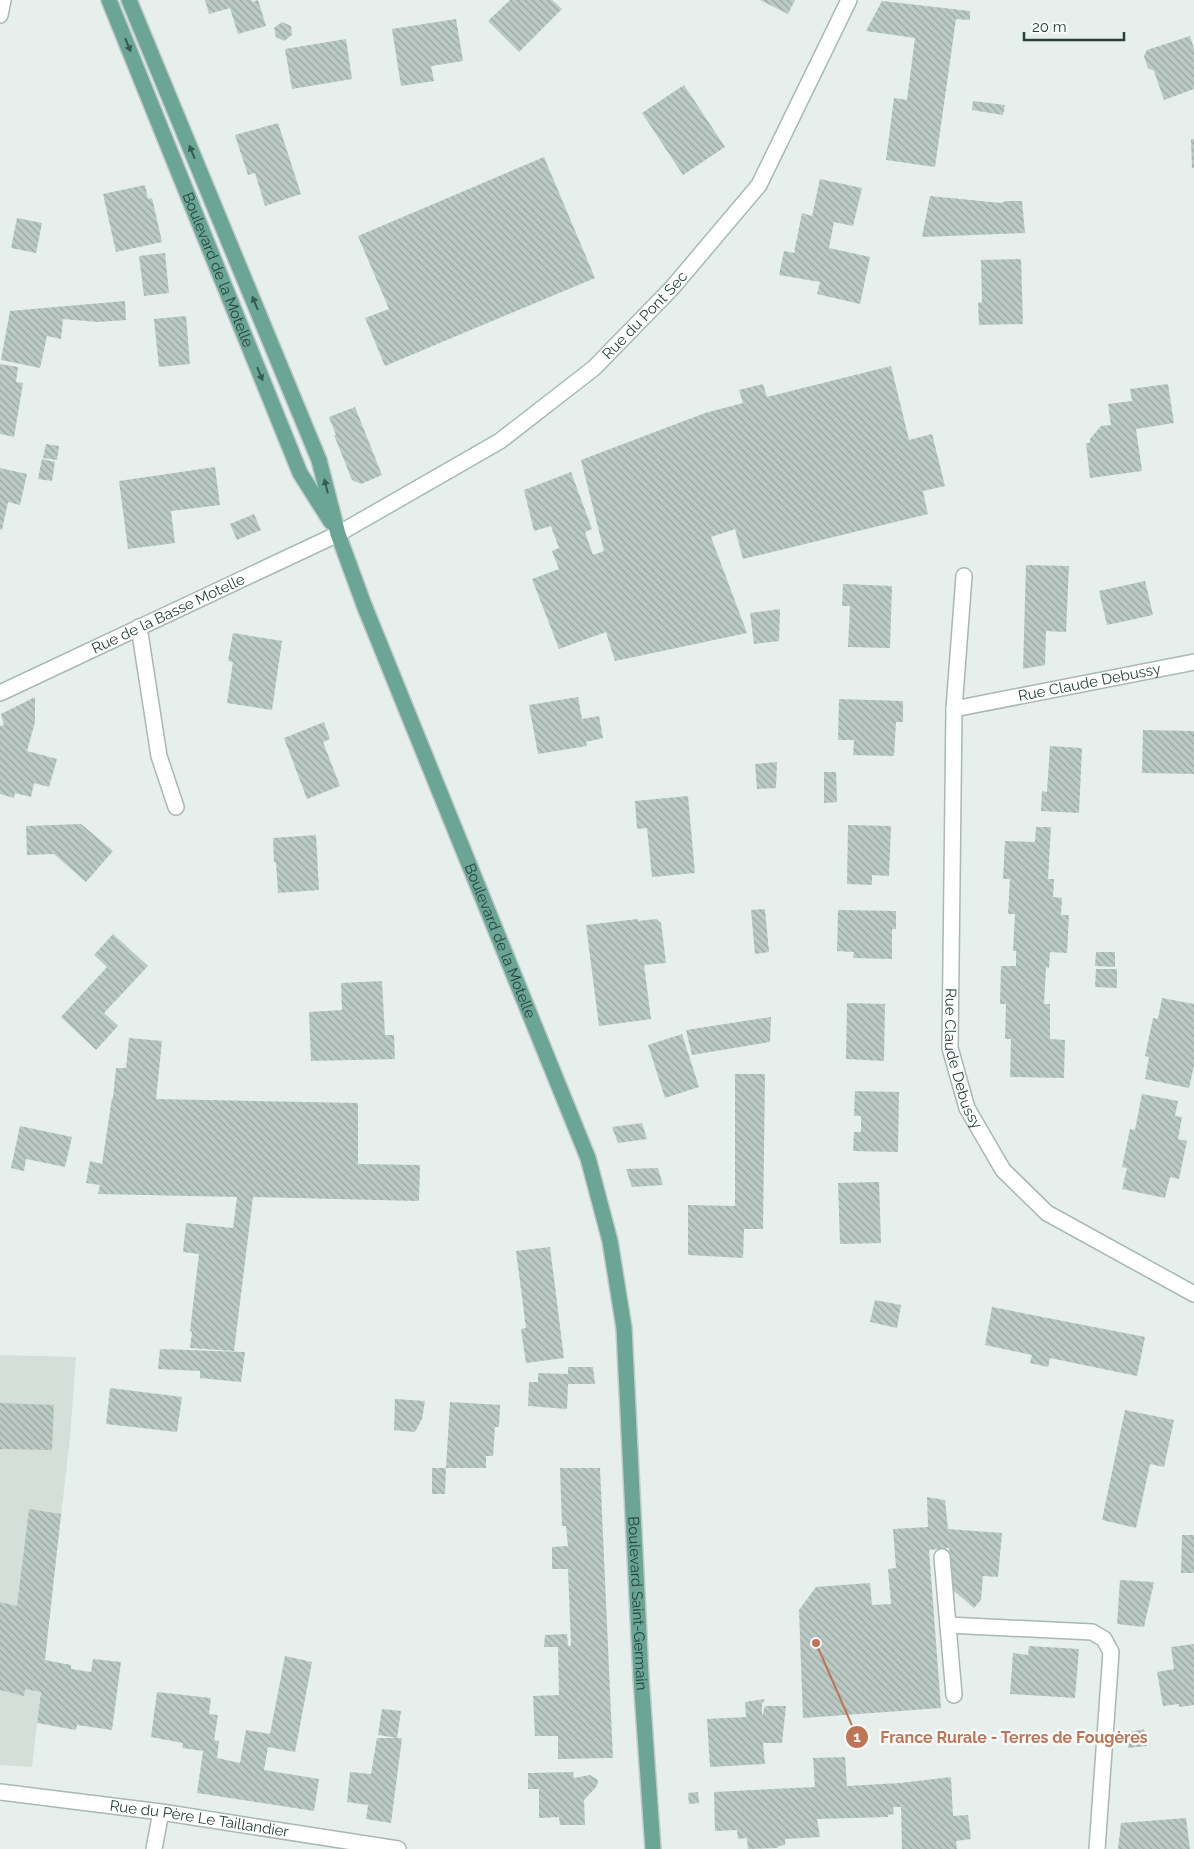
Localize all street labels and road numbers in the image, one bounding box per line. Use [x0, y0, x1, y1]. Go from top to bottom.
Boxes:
street label: Boulevard de la Motelle [179, 190, 257, 350]
street label: Rue du Pont Sec [598, 268, 691, 363]
street label: Rue de la Basse Motelle [89, 570, 248, 658]
street label: Rue Claude Debussy [1017, 660, 1162, 705]
street label: Boulevard de la Motelle [461, 861, 539, 1021]
street label: Rue Claude Debussy [941, 988, 986, 1132]
street label: Boulevard Saint-Germain [624, 1516, 651, 1691]
street label: Rue du Père Le Taillandier [109, 1797, 291, 1841]

